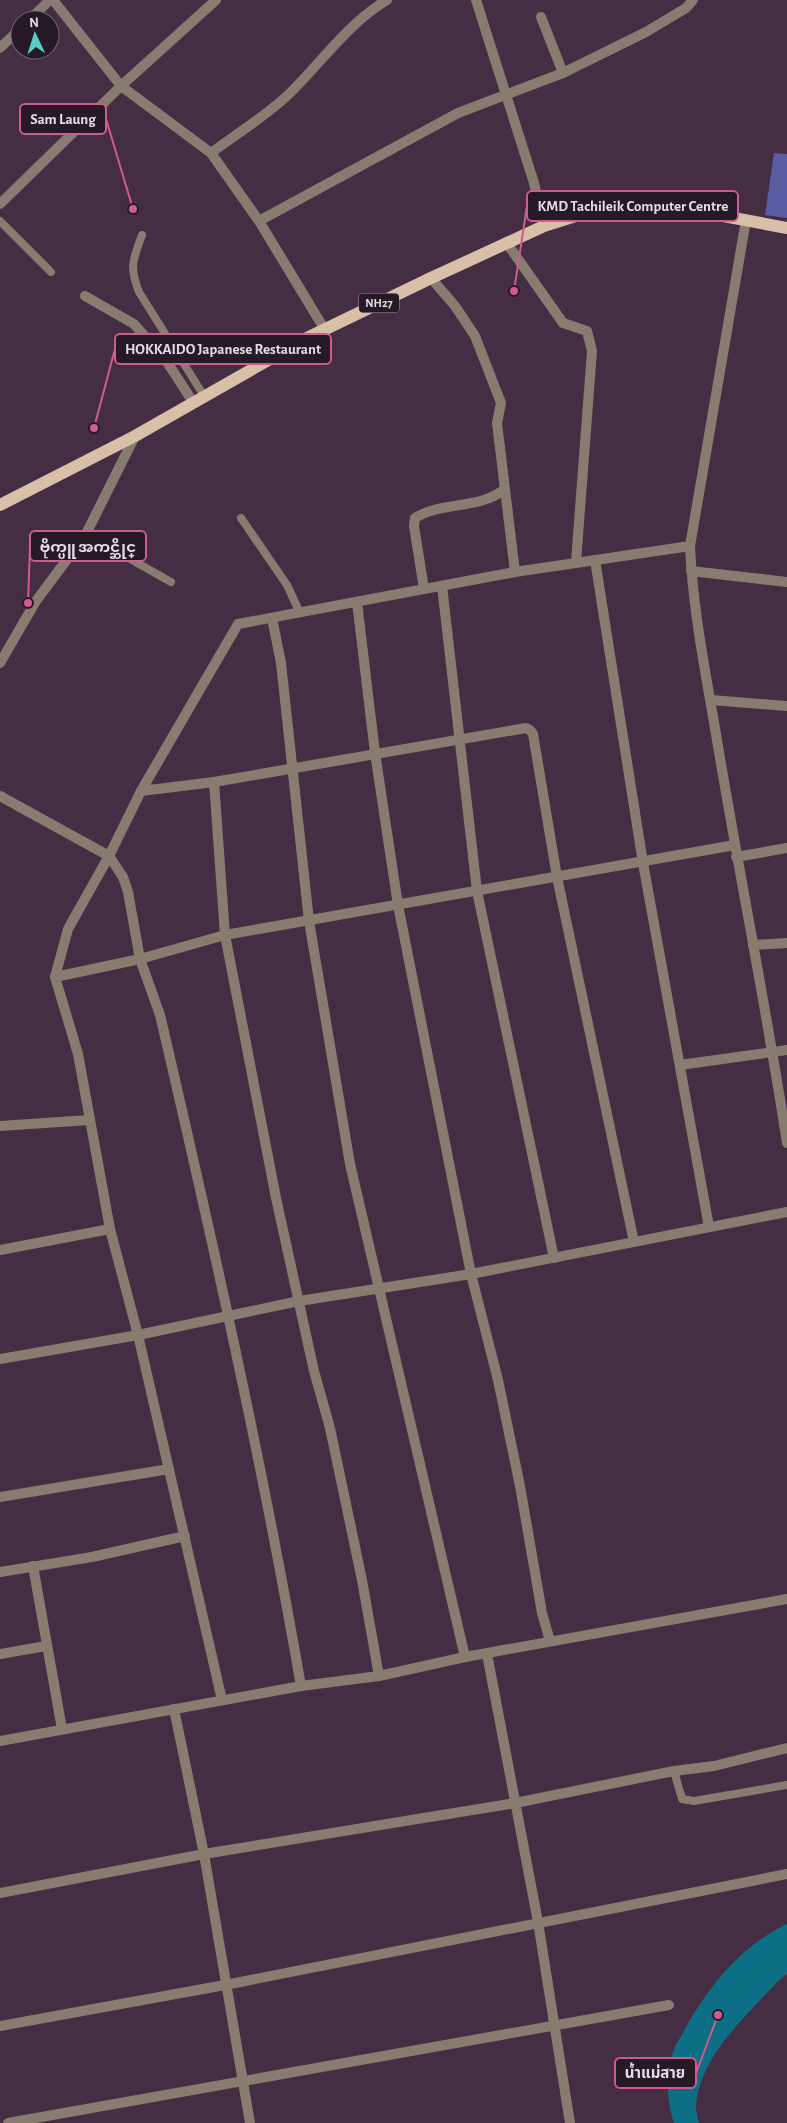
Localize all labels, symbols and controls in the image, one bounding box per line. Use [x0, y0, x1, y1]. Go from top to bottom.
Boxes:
north arrow [10, 10, 60, 60]
text: N [29, 16, 40, 30]
callout: Sam Laung [20, 104, 106, 134]
text: Sam Laung [30, 112, 96, 127]
callout: KMD Tachileik Computer Centre [527, 191, 738, 221]
text: KMD Tachileik Computer Centre [538, 199, 728, 214]
road number: NH27 [359, 294, 399, 312]
callout: HOKKAIDO Japanese Restaurant [115, 334, 331, 364]
text: HOKKAIDO Japanese Restaurant [125, 342, 321, 357]
callout: ဗိုက္ပူ အကင္ဆိုင္ [30, 531, 146, 561]
text: ဗိုက္ပူ အကင္ဆိုင္ [40, 537, 136, 559]
callout: น้ำแม่สาย [615, 2058, 696, 2088]
text: น้ำแม่สาย [625, 2062, 685, 2081]

